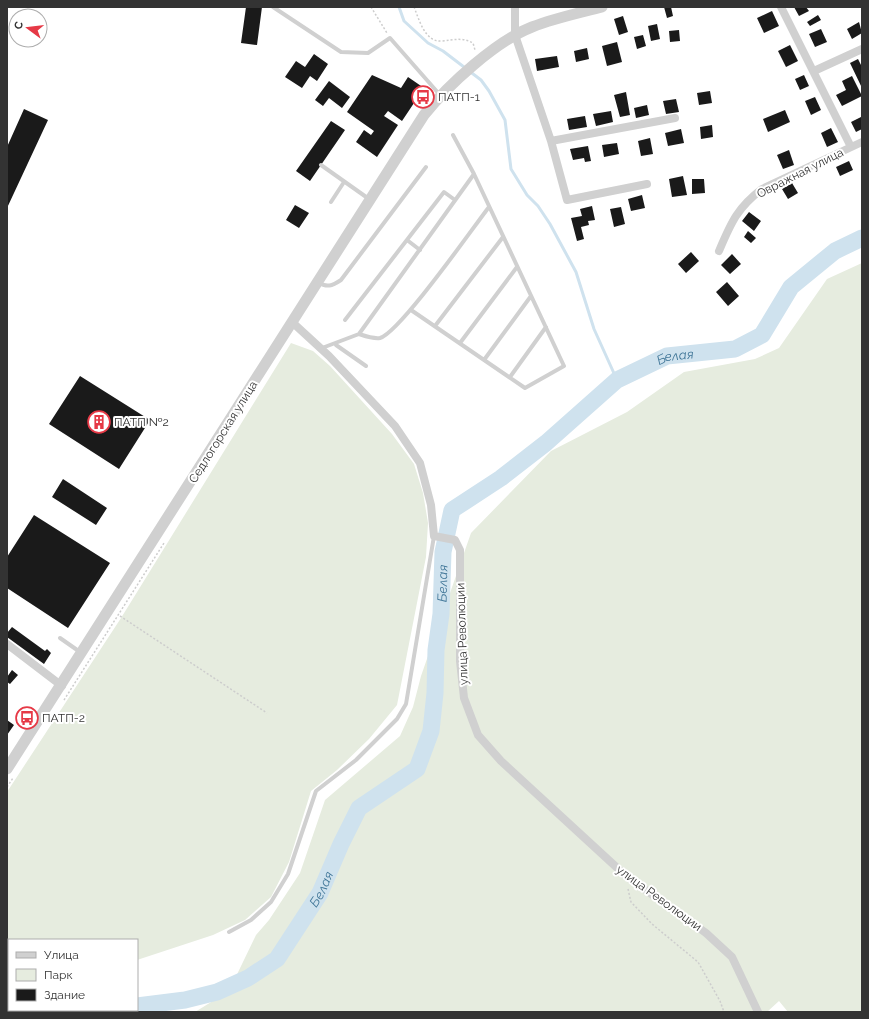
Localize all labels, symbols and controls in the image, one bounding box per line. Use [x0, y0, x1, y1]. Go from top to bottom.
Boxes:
north arrow [8, 8, 48, 48]
text: С [12, 20, 26, 31]
bus stop icon: ПАТП-1 [410, 84, 436, 110]
place label: ПАТП-1 [438, 90, 480, 104]
street label: Овражная улица [754, 145, 846, 201]
water label: Белая [654, 346, 694, 368]
street label: Седлогорская улица [186, 378, 260, 486]
building icon: ПАТП №2 [86, 409, 112, 435]
place label: ПАТП №2 [114, 415, 169, 429]
water label: Белая [434, 564, 451, 602]
street label: улица Революции [453, 583, 471, 685]
bus stop icon: ПАТП-2 [14, 705, 40, 731]
place label: ПАТП-2 [42, 711, 85, 725]
street label: улица Революции [613, 862, 705, 934]
water label: Белая [306, 869, 336, 910]
legend [8, 939, 138, 1011]
text: Улица [44, 948, 79, 962]
text: Парк [44, 968, 73, 982]
text: Здание [44, 988, 85, 1002]

